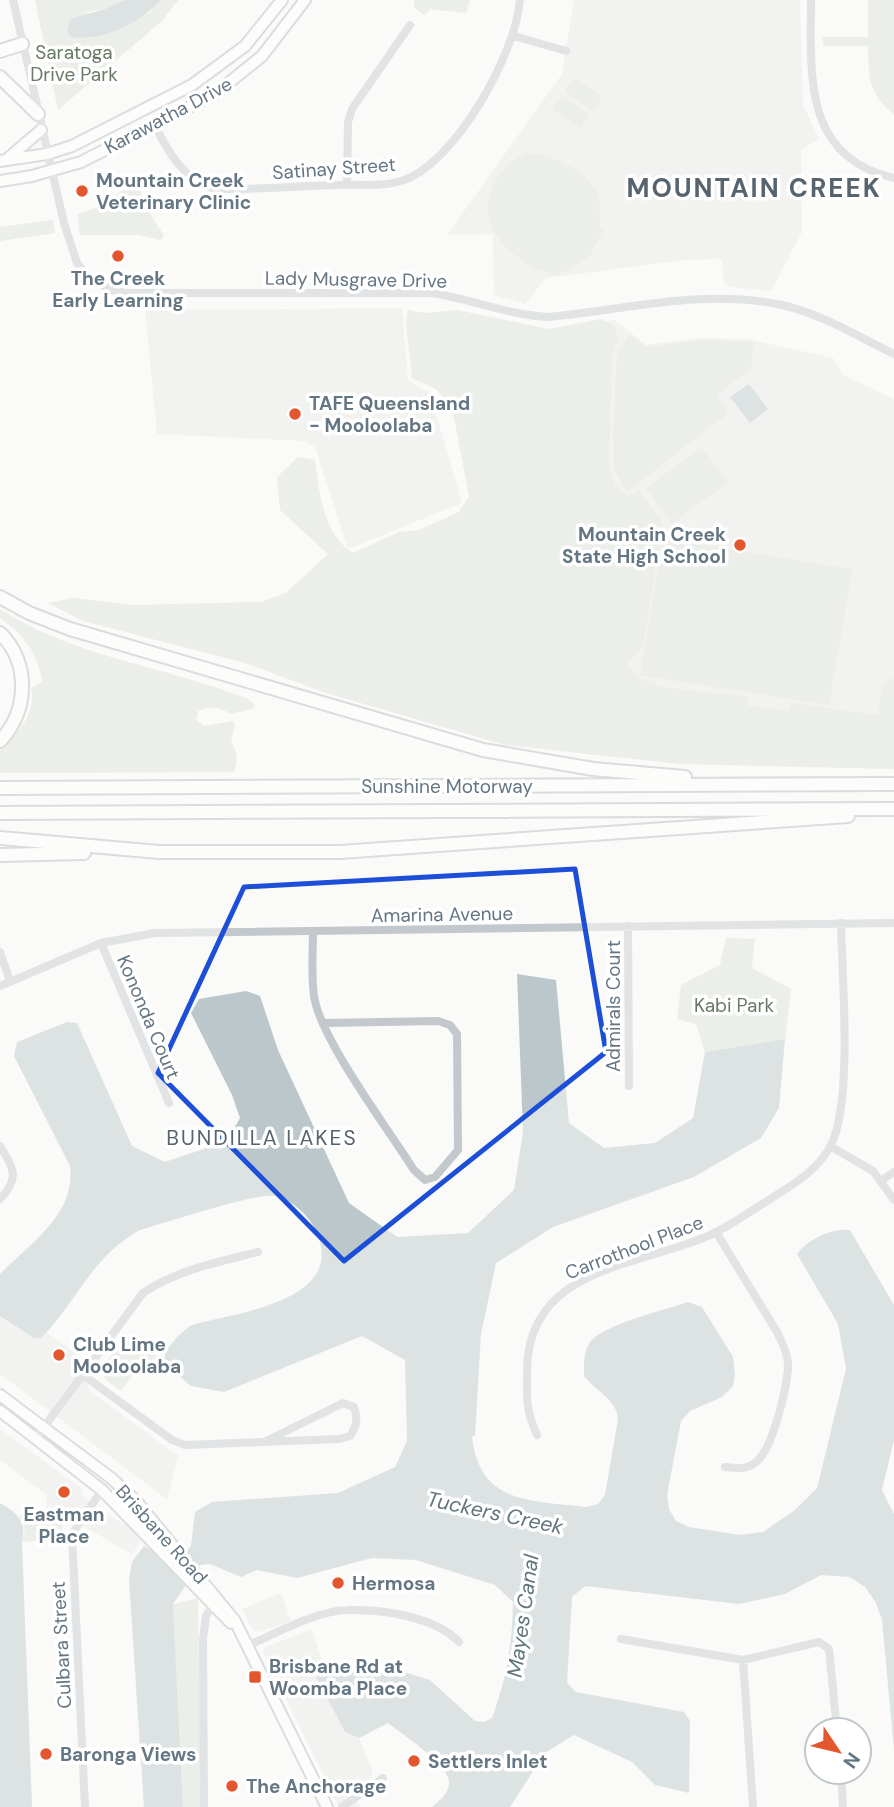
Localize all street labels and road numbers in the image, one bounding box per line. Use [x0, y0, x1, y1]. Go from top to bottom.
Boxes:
street label: Karawatha Drive [100, 71, 236, 160]
street label: Satinay Street [272, 152, 397, 185]
street label: Lady Musgrave Drive [265, 265, 447, 294]
street label: Sunshine Motorway [361, 774, 533, 799]
street label: Amarina Avenue [371, 901, 513, 928]
street label: Admirals Court [601, 940, 626, 1072]
street label: Kononda Court [111, 951, 186, 1083]
street label: Carrothool Place [562, 1210, 707, 1285]
street label: Brisbane Road [110, 1479, 213, 1589]
street label: Culbara Street [46, 1581, 77, 1709]

